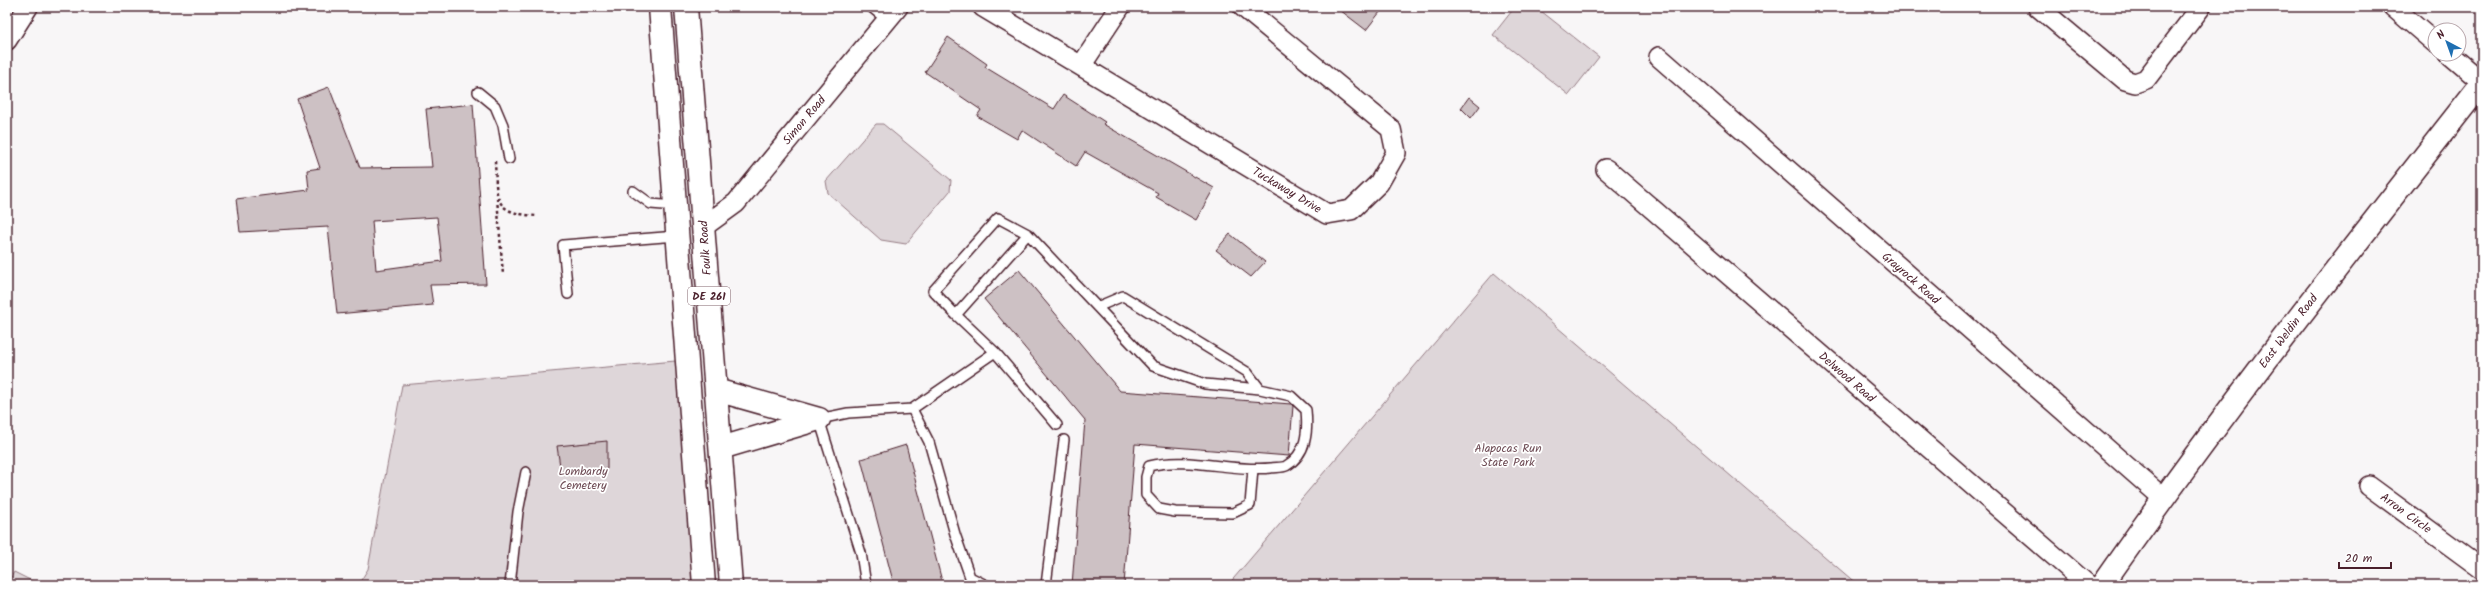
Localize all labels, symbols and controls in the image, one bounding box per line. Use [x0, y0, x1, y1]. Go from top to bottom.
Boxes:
north arrow [2427, 22, 2467, 62]
text: N [2433, 26, 2450, 44]
street label: Simon Road [778, 91, 831, 149]
street label: Tuckaway Drive [1248, 162, 1326, 219]
street label: Foulk Road [694, 219, 717, 276]
street label: Grayrock Road [1877, 248, 1945, 310]
road number: DE 261 [688, 287, 730, 305]
street label: East Weldin Road [2254, 289, 2323, 373]
street label: Delwood Road [1814, 347, 1880, 408]
park label: Alapocas Run State Park [1474, 439, 1542, 472]
park label: Lombardy Cemetery [558, 462, 608, 495]
street label: Arron Circle [2376, 488, 2436, 539]
scale bar [2339, 544, 2391, 570]
text: 20 m [2345, 549, 2373, 568]

